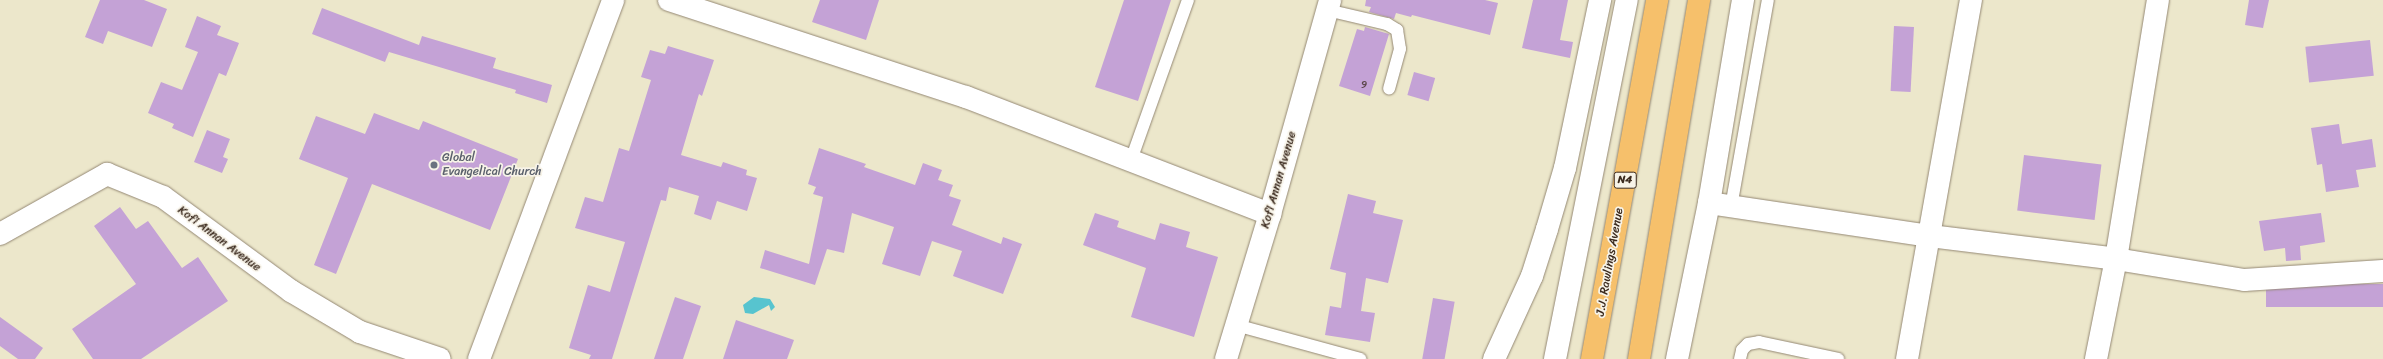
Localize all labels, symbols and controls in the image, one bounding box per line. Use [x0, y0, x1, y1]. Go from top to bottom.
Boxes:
house number: 9 [1361, 80, 1367, 92]
street label: Kofi Annan Avenue [1258, 130, 1300, 230]
place label: Global Evangelical Church [442, 151, 542, 179]
marker: Global Evangelical Church [429, 160, 439, 170]
road number: N4 [1613, 171, 1637, 189]
street label: Kofi Annan Avenue [175, 203, 263, 275]
street label: J.J. Rawlings Avenue [1593, 207, 1627, 317]

